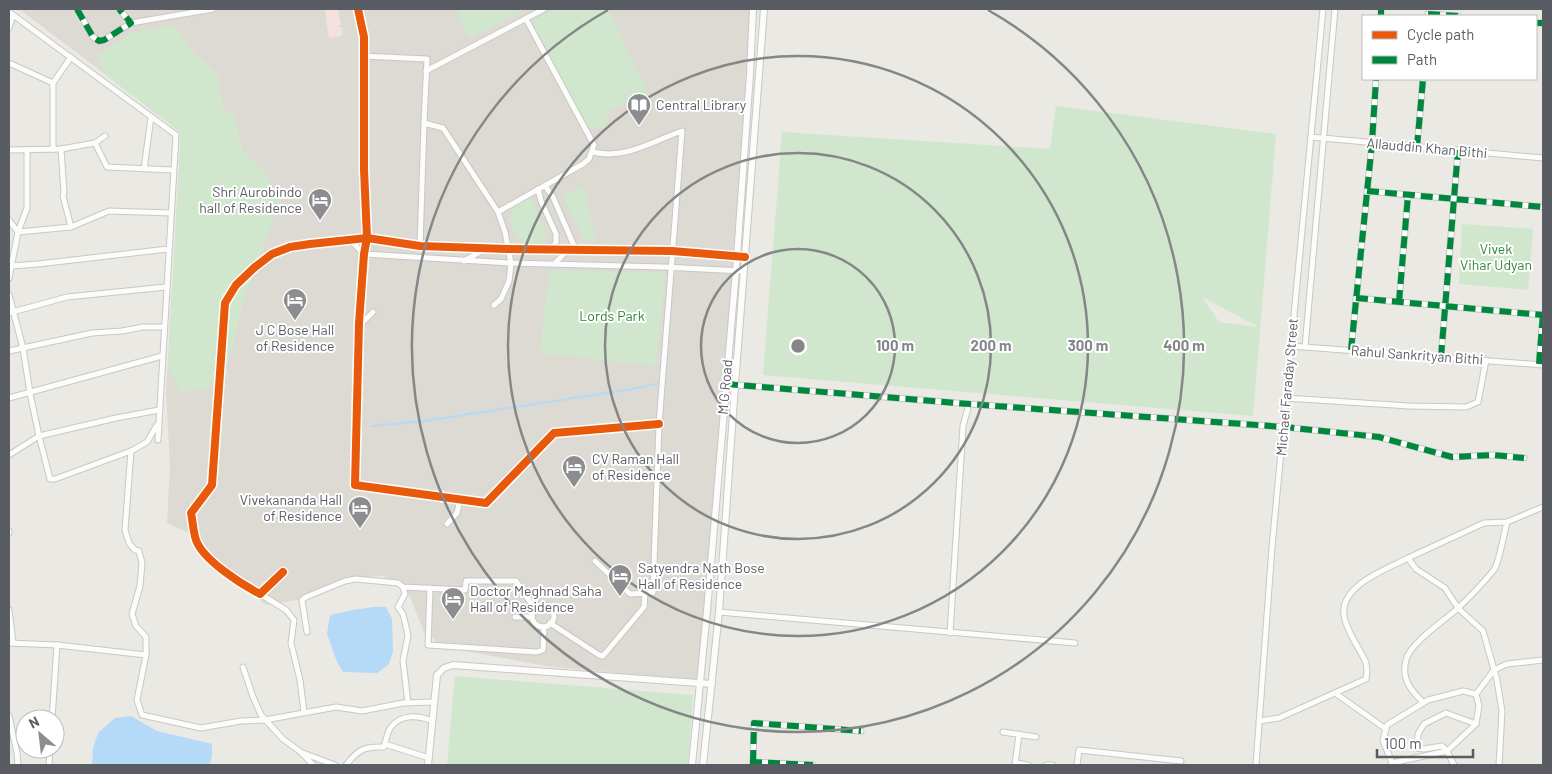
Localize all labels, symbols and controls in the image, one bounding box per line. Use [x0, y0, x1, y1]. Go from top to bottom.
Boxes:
legend [1362, 15, 1537, 80]
text: Cycle path [1407, 25, 1474, 43]
text: Path [1407, 50, 1437, 68]
library icon: Central Library [626, 92, 652, 126]
place label: Central Library [656, 96, 747, 113]
street label: Allauddin Khan Bithi [1366, 134, 1488, 161]
place label: Shri Aurobindo hall of Residence [199, 183, 302, 216]
hotel icon: Shri Aurobindo hall of Residence [307, 187, 333, 221]
park label: Vivek Vihar Udyan [1460, 240, 1532, 273]
hotel icon: J C Bose Hall of Residence [282, 287, 308, 321]
park label: Lords Park [579, 307, 645, 324]
street label: Michael Faraday Street [1272, 317, 1301, 456]
place label: J C Bose Hall of Residence [256, 321, 334, 354]
text: 100 m [876, 336, 914, 354]
text: 200 m [970, 336, 1012, 354]
text: 300 m [1068, 336, 1108, 354]
text: 400 m [1163, 336, 1205, 354]
centre of rings [789, 337, 807, 355]
street label: Rahul Sankrityan Bithi [1350, 341, 1484, 368]
street label: M G Road [714, 359, 735, 415]
place label: CV Raman Hall of Residence [592, 450, 679, 483]
hotel icon: CV Raman Hall of Residence [561, 454, 587, 488]
place label: Vivekananda Hall of Residence [240, 491, 342, 524]
hotel icon: Vivekananda Hall of Residence [347, 495, 373, 529]
place label: Satyendra Nath Bose Hall of Residence [638, 559, 765, 592]
hotel icon: Satyendra Nath Bose Hall of Residence [607, 563, 633, 597]
place label: Doctor Meghnad Saha Hall of Residence [470, 582, 602, 615]
hotel icon: Doctor Meghnad Saha Hall of Residence [440, 586, 466, 620]
north arrow [15, 709, 65, 759]
text: N [26, 712, 42, 732]
scale bar [1377, 726, 1473, 758]
text: 100 m [1384, 734, 1422, 752]

